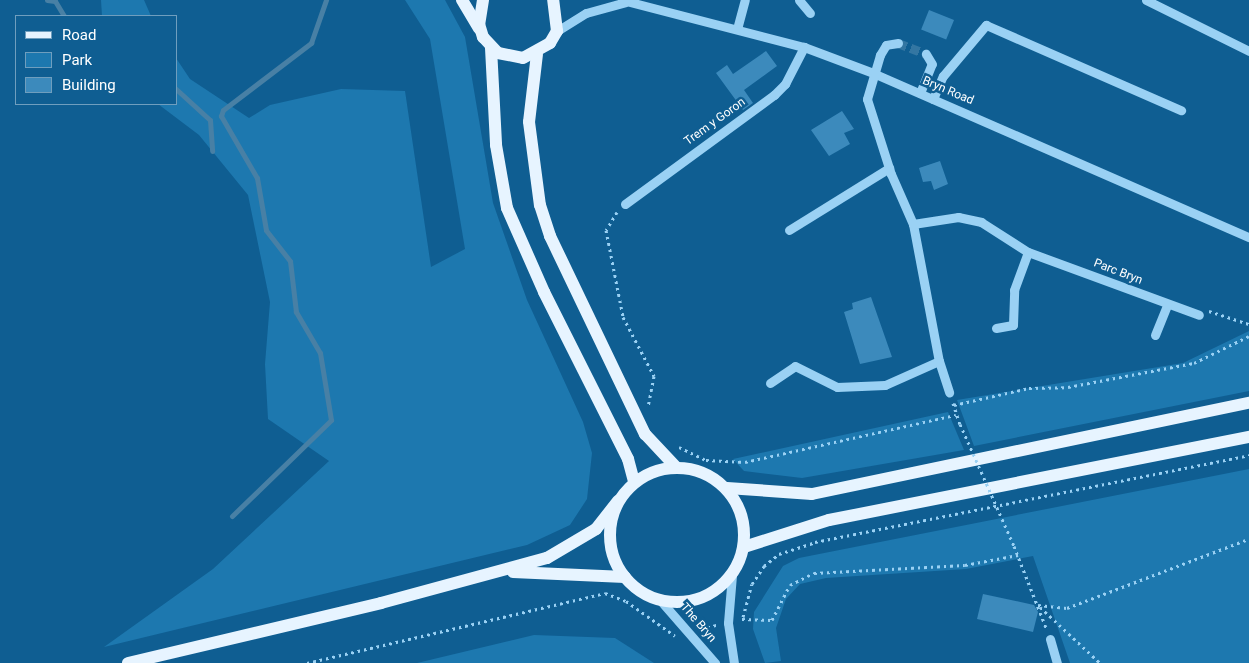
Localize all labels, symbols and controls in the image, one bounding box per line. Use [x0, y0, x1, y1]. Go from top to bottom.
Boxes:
legend [15, 15, 178, 105]
text: Road [62, 26, 96, 44]
text: Park [62, 51, 92, 69]
street label: Bryn Road [920, 74, 976, 108]
text: Building [62, 76, 116, 94]
street label: Trem y Goron [682, 95, 748, 149]
street label: Parc Bryn [1092, 256, 1144, 288]
street label: The Bryn [677, 601, 719, 645]

